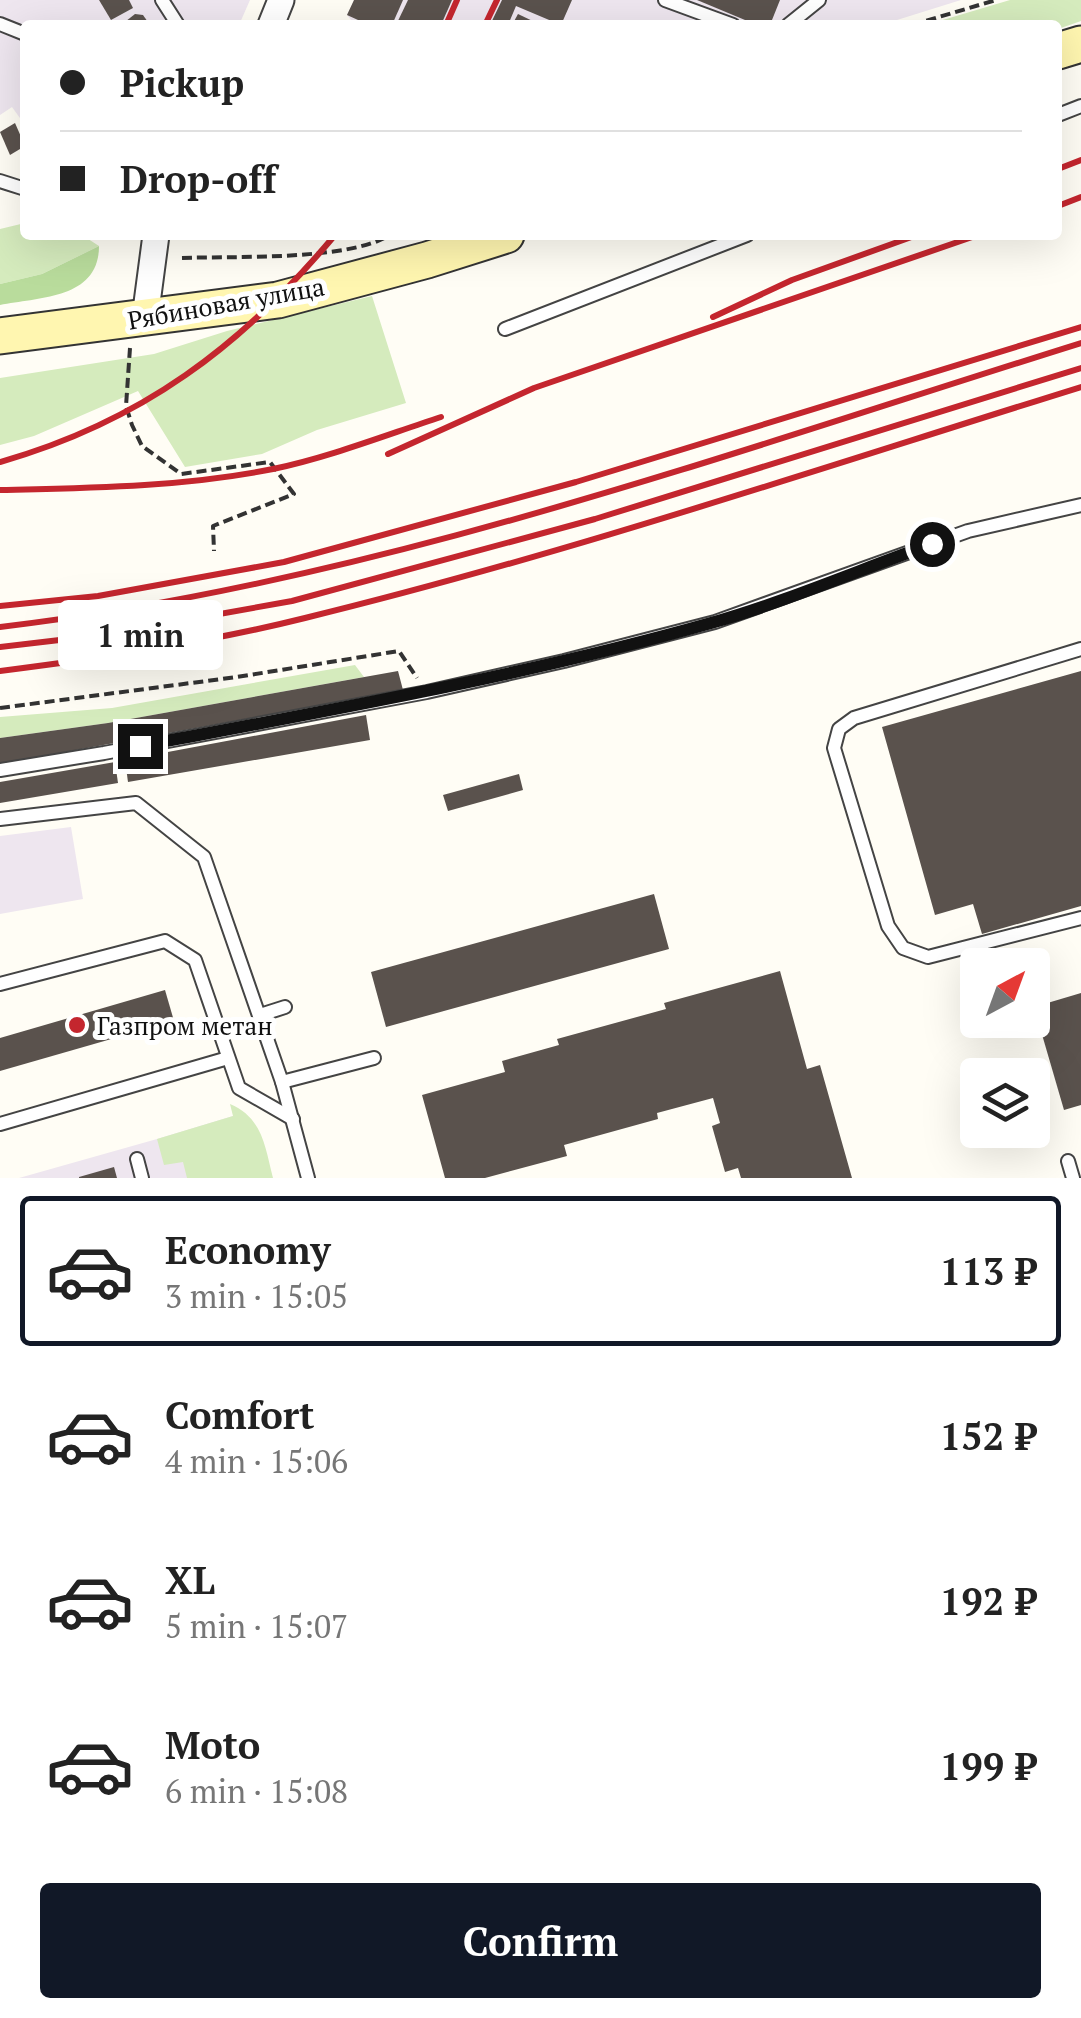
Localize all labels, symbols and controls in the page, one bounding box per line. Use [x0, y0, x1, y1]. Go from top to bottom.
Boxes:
text: Pickup [120, 58, 244, 108]
text: Drop-off [120, 154, 277, 204]
street label: Рябиновая улица [125, 269, 327, 337]
route start [910, 522, 955, 567]
callout: 1 min [58, 601, 222, 671]
text: 1 min [97, 614, 184, 656]
route end [118, 724, 163, 769]
north arrow [960, 948, 1050, 1038]
map controls [960, 948, 1050, 1148]
place label: Газпром метан [97, 1009, 272, 1042]
marker: Газпром метан [66, 1014, 88, 1036]
button: layers [960, 1058, 1050, 1148]
text: Economy [165, 1225, 331, 1275]
icon: car [45, 1226, 135, 1316]
text: 113 ₽ [940, 1246, 1036, 1296]
text: 3 min · 15:05 [165, 1275, 348, 1317]
text: Comfort [165, 1390, 314, 1440]
icon: car [45, 1391, 135, 1481]
text: 152 ₽ [940, 1411, 1036, 1461]
text: 4 min · 15:06 [165, 1440, 348, 1482]
text: XL [165, 1555, 215, 1605]
icon: car [45, 1556, 135, 1646]
text: 192 ₽ [940, 1576, 1036, 1626]
text: 5 min · 15:07 [165, 1605, 348, 1647]
text: Moto [165, 1720, 260, 1770]
icon: car [45, 1721, 135, 1811]
text: 199 ₽ [940, 1741, 1036, 1791]
text: 6 min · 15:08 [165, 1770, 348, 1812]
button: Confirm [40, 1883, 1041, 1998]

